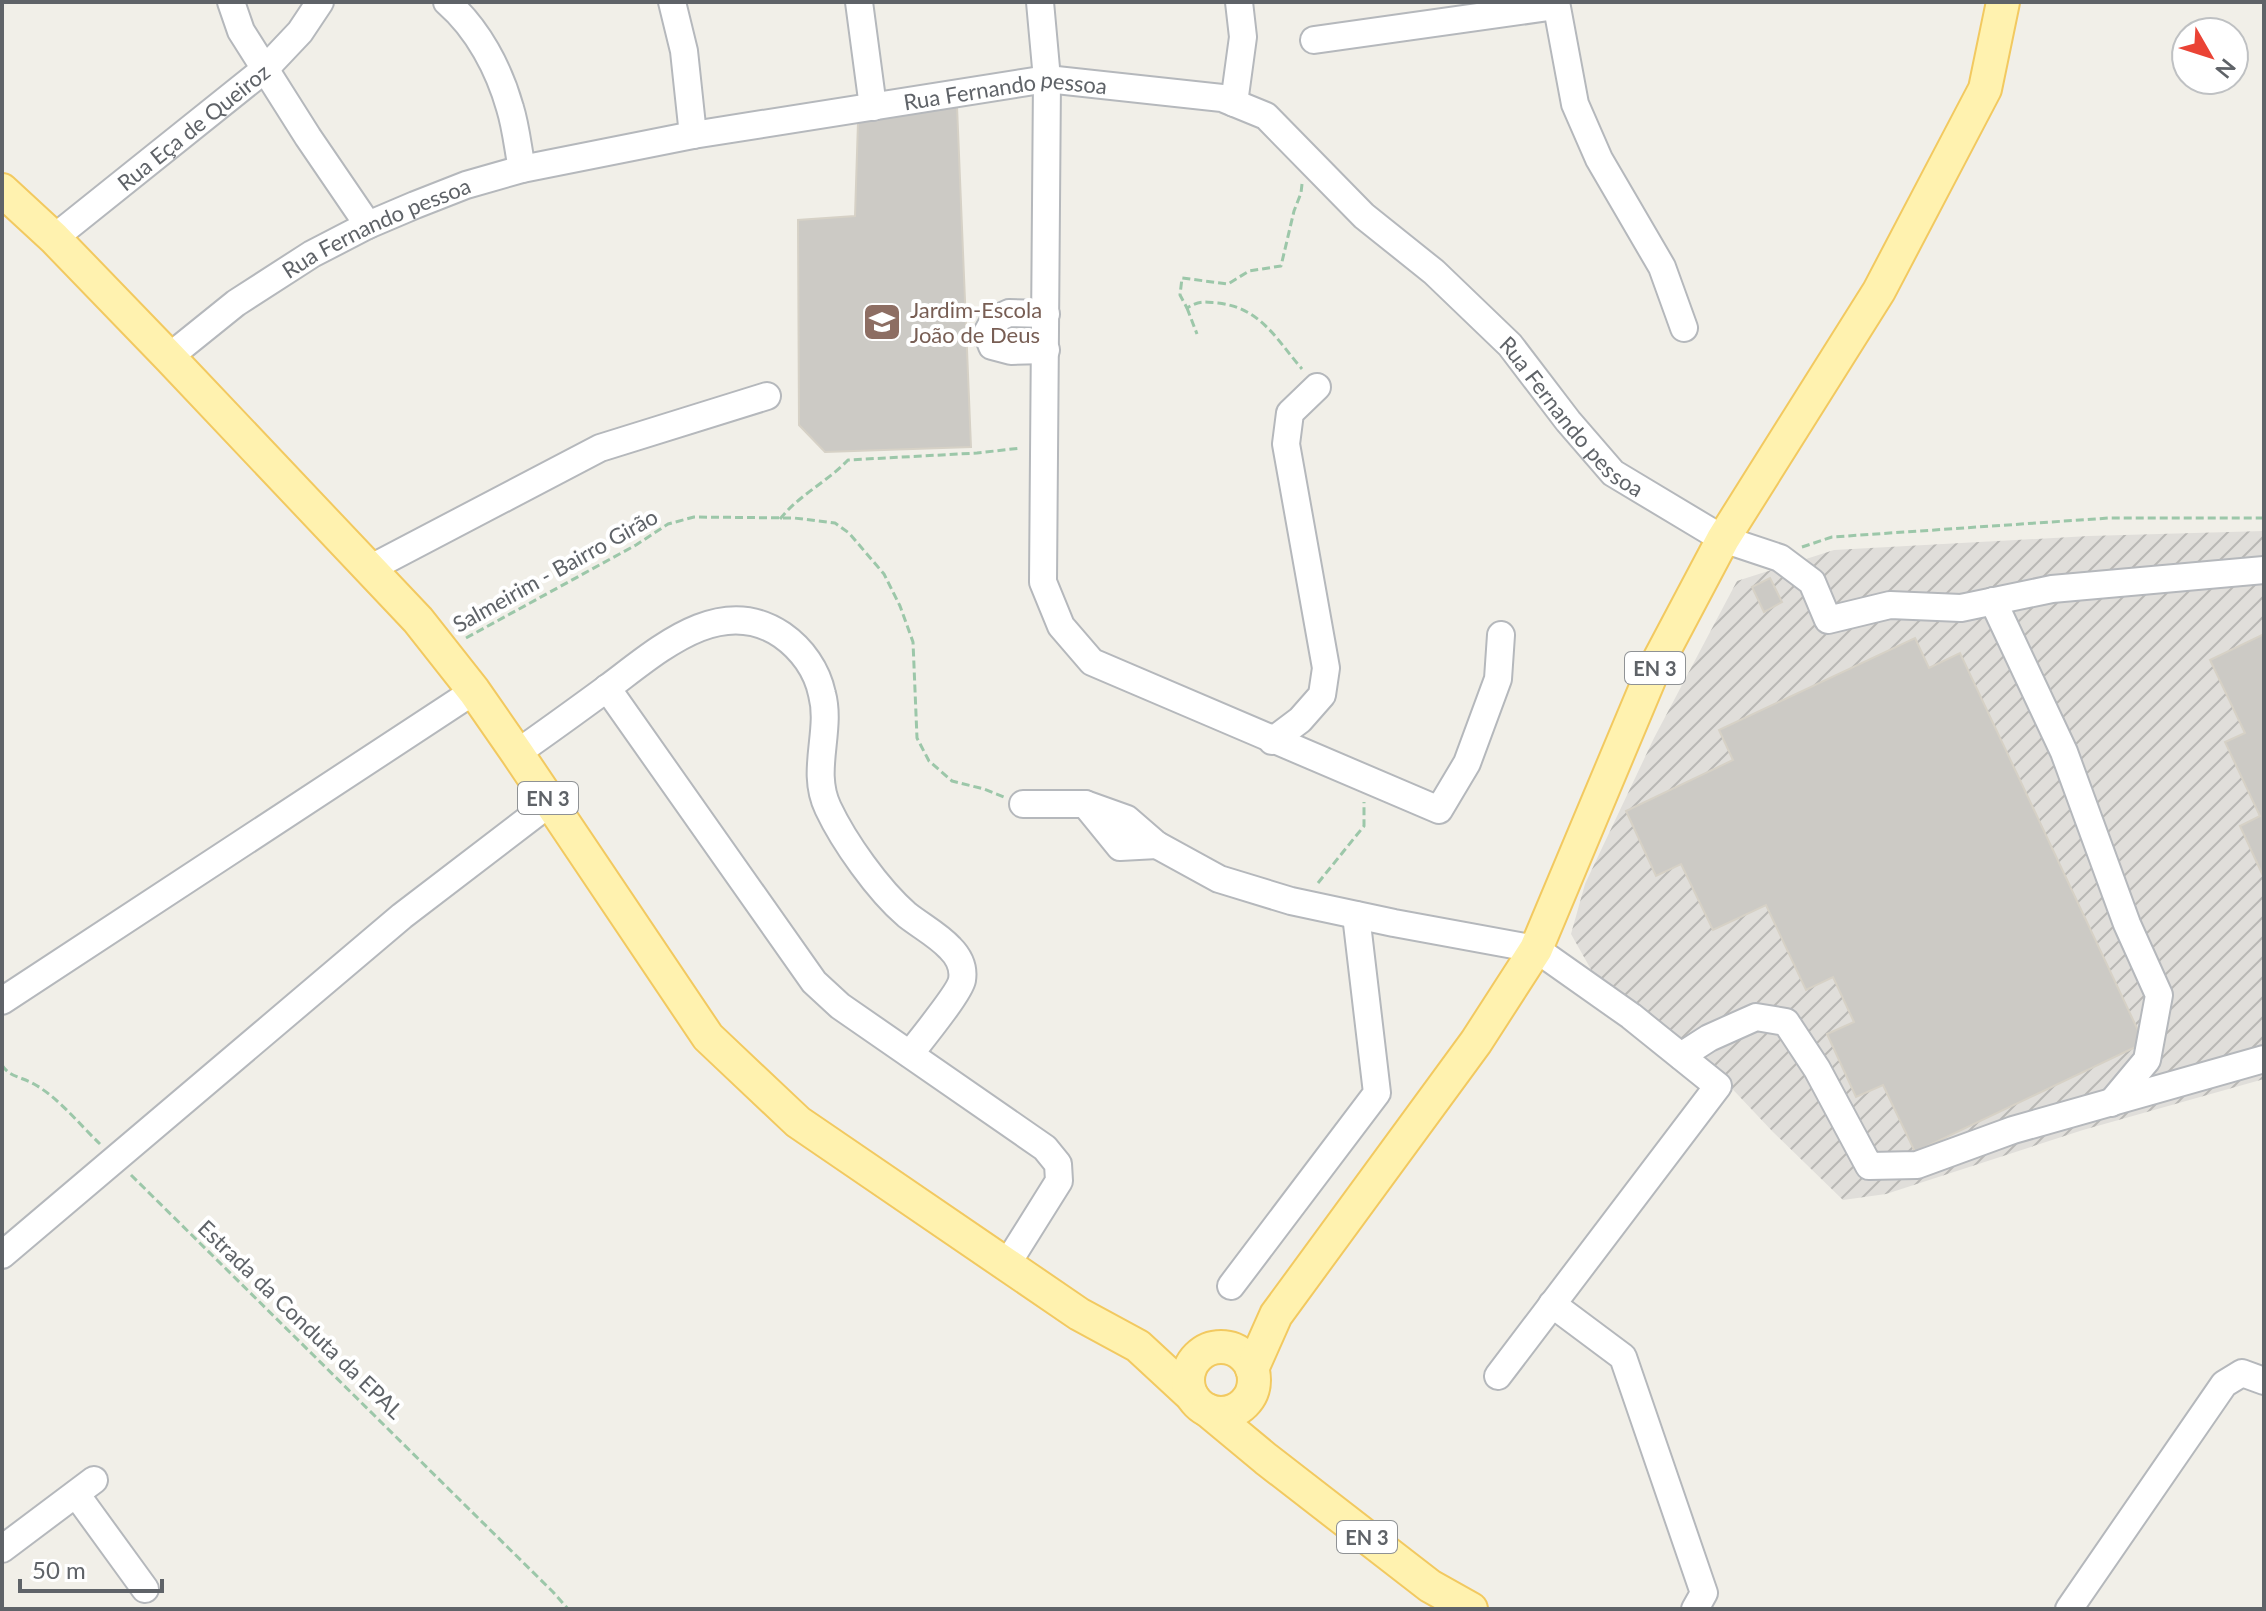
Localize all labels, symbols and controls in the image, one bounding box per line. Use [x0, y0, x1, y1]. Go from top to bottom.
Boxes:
north arrow [2170, 16, 2250, 96]
text: N [2210, 54, 2242, 84]
street label: Rua Eça de Queiroz [111, 58, 275, 196]
street label: Rua Fernando pessoa [901, 65, 1109, 115]
street label: Rua Fernando pessoa [277, 171, 474, 283]
place label: Jardim-Escola João de Deus [910, 296, 1042, 348]
school or university icon: Jardim-Escola João de Deus [861, 301, 903, 343]
street label: Rua Fernando pessoa [1495, 330, 1649, 502]
street label: Salmeirim - Bairro Girão [448, 502, 662, 638]
road number: EN 3 [1625, 652, 1685, 684]
road number: EN 3 [518, 782, 578, 814]
street label: Estrada da Conduta da EPAL [193, 1214, 409, 1424]
road number: EN 3 [1337, 1521, 1397, 1553]
scale bar [20, 1543, 162, 1593]
text: 50 m [32, 1555, 86, 1584]

